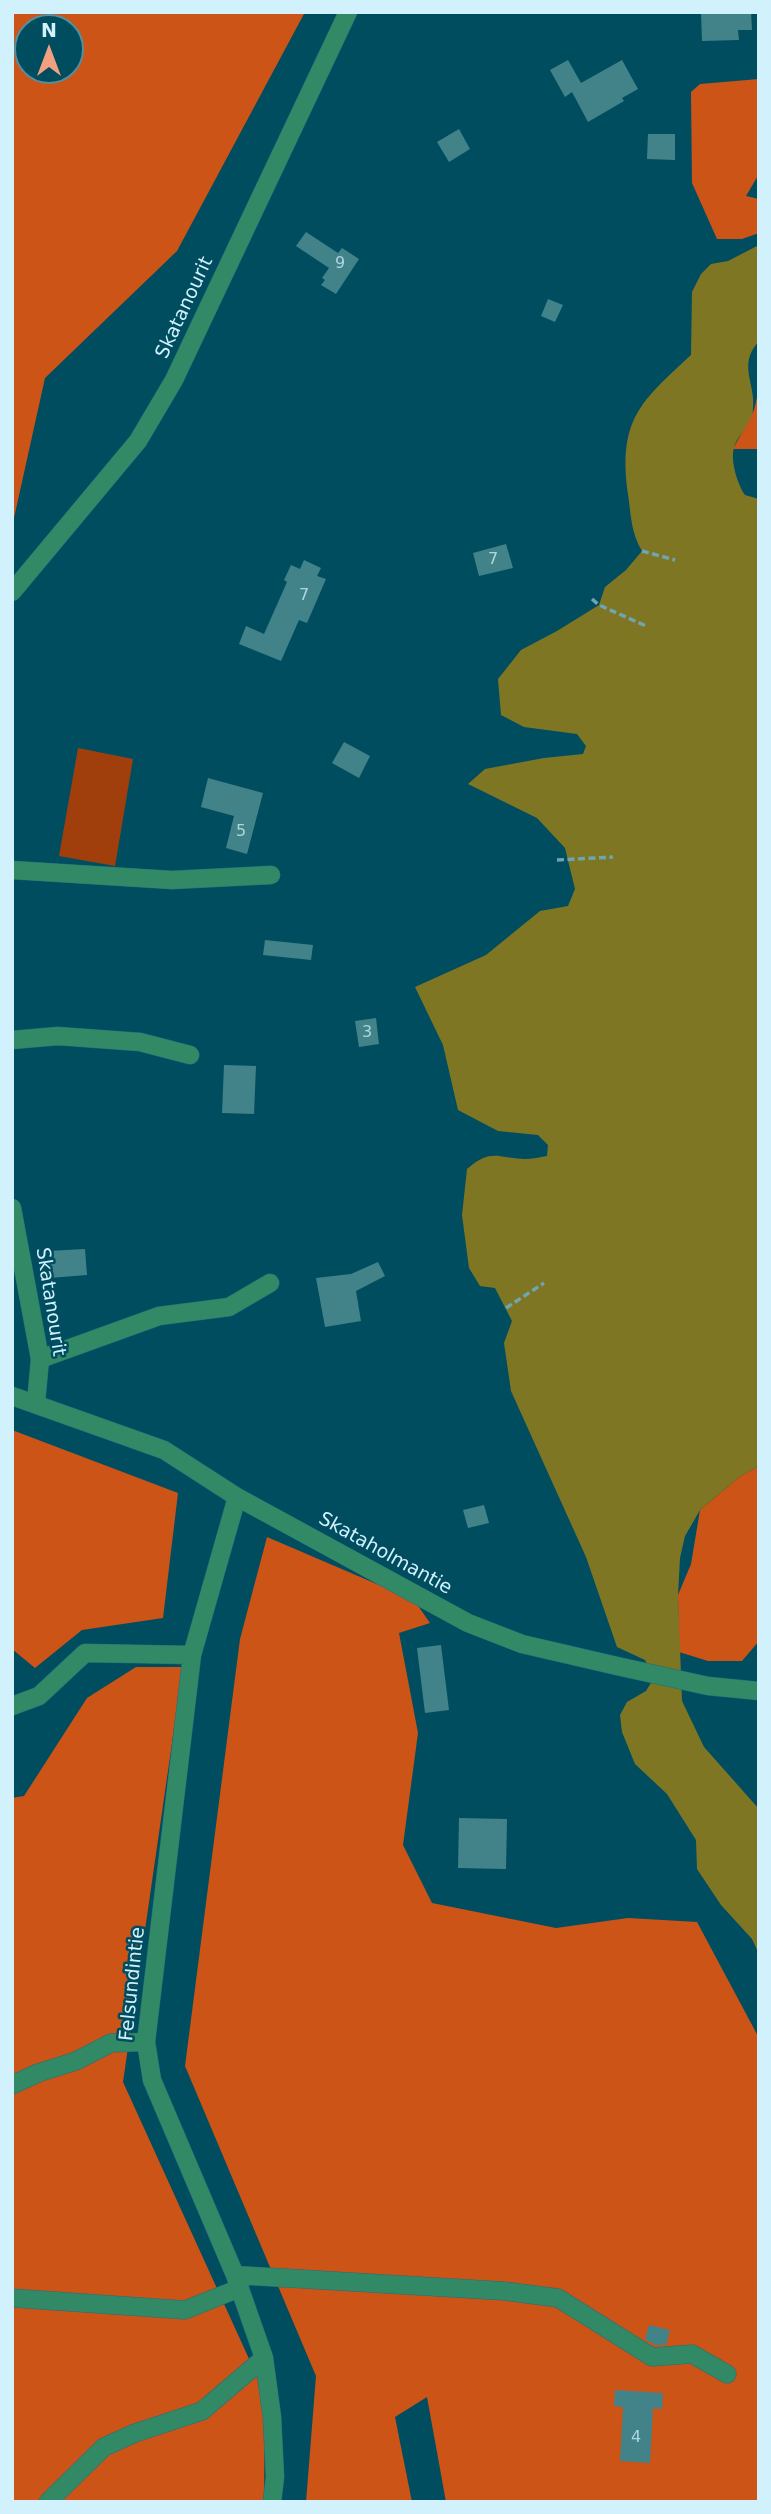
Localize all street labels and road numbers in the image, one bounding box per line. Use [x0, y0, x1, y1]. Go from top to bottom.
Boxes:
street label: Skatanourit [151, 253, 219, 363]
street label: Skatanourit [30, 1246, 70, 1358]
street label: Skataholmantie [314, 1508, 456, 1600]
street label: Felsundintie [116, 1926, 150, 2042]

